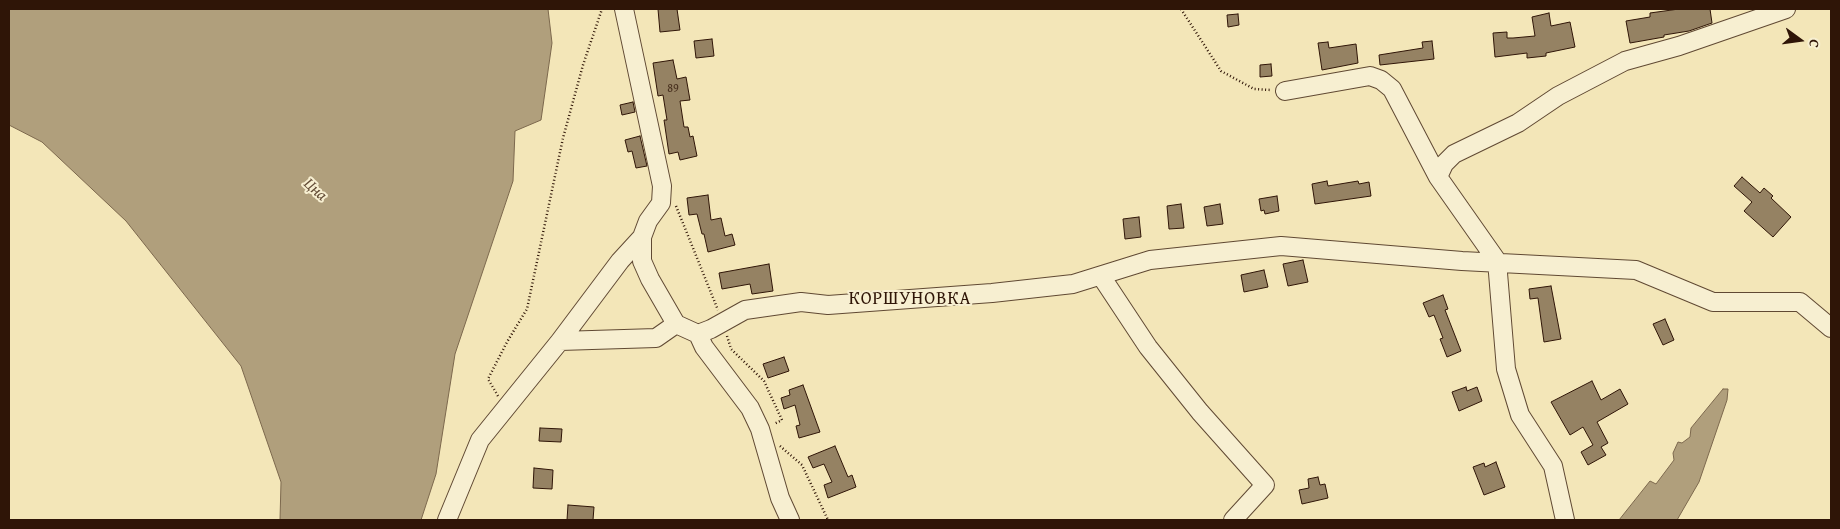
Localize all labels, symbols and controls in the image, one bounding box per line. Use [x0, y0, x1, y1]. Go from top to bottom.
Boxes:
north arrow [1775, 15, 1825, 65]
text: С [1804, 37, 1825, 50]
house number: 89 [667, 82, 679, 96]
water label: Цна [299, 175, 331, 205]
district label: КОРШУНОВКА [847, 288, 973, 310]

